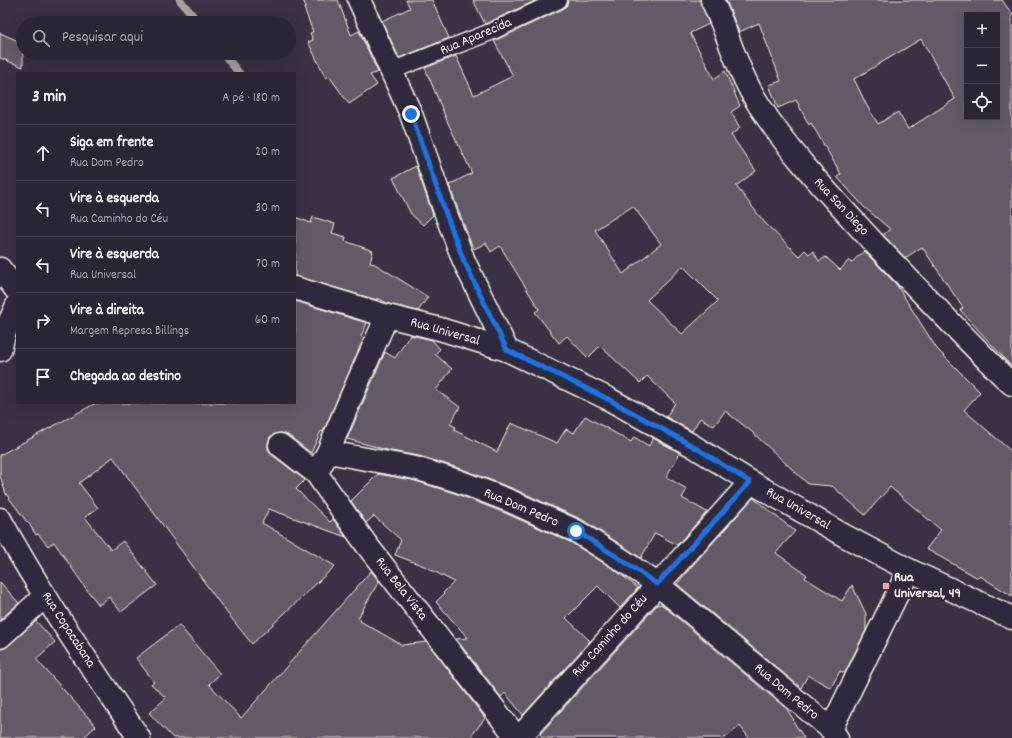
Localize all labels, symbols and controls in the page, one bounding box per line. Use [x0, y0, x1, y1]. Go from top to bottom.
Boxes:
map controls [964, 12, 1000, 120]
button: + [964, 12, 1000, 48]
street label: Rua Aparecida [437, 13, 515, 61]
search box [16, 16, 296, 60]
icon: search [30, 27, 52, 49]
text: Pesquisar aqui [62, 27, 143, 49]
button: − [964, 48, 1000, 84]
button: locate [964, 84, 1000, 120]
text: 3 min [32, 86, 66, 110]
text: A pé · 180 m [222, 89, 280, 108]
route end [402, 105, 420, 123]
text: Siga em frente [70, 132, 153, 154]
icon: ahead [32, 142, 54, 164]
text: 20 m [255, 143, 280, 162]
text: Rua Dom Pedro [70, 154, 144, 173]
street label: Rua San Diego [809, 173, 873, 241]
text: Vire à esquerda [70, 188, 159, 210]
icon: left [32, 198, 54, 220]
text: 30 m [255, 199, 280, 218]
text: Rua Caminho do Céu [70, 210, 168, 229]
text: Vire à esquerda [70, 244, 159, 266]
icon: left [32, 254, 54, 276]
text: 70 m [256, 255, 280, 274]
text: Rua Universal [70, 266, 136, 285]
text: Vire à direita [70, 300, 144, 322]
icon: right [32, 310, 54, 332]
text: 60 m [255, 311, 280, 330]
street label: Rua Universal [408, 313, 483, 352]
text: Margem Represa Billings [70, 322, 189, 341]
icon: arrive [32, 366, 54, 388]
text: Chegada ao destino [70, 366, 181, 388]
street label: Rua Universal [762, 482, 834, 536]
street label: Rua Dom Pedro [481, 483, 561, 533]
route start [567, 522, 585, 540]
street label: Rua Bela Vista [370, 553, 432, 625]
place label: Rua Universal, 49 [894, 568, 961, 604]
marker: Rua Universal, 49 [881, 581, 891, 591]
street label: Rua Copacabana [36, 588, 100, 672]
street label: Rua Caminho do Céu [567, 590, 653, 682]
street label: Rua Dom Pedro [749, 659, 823, 725]

